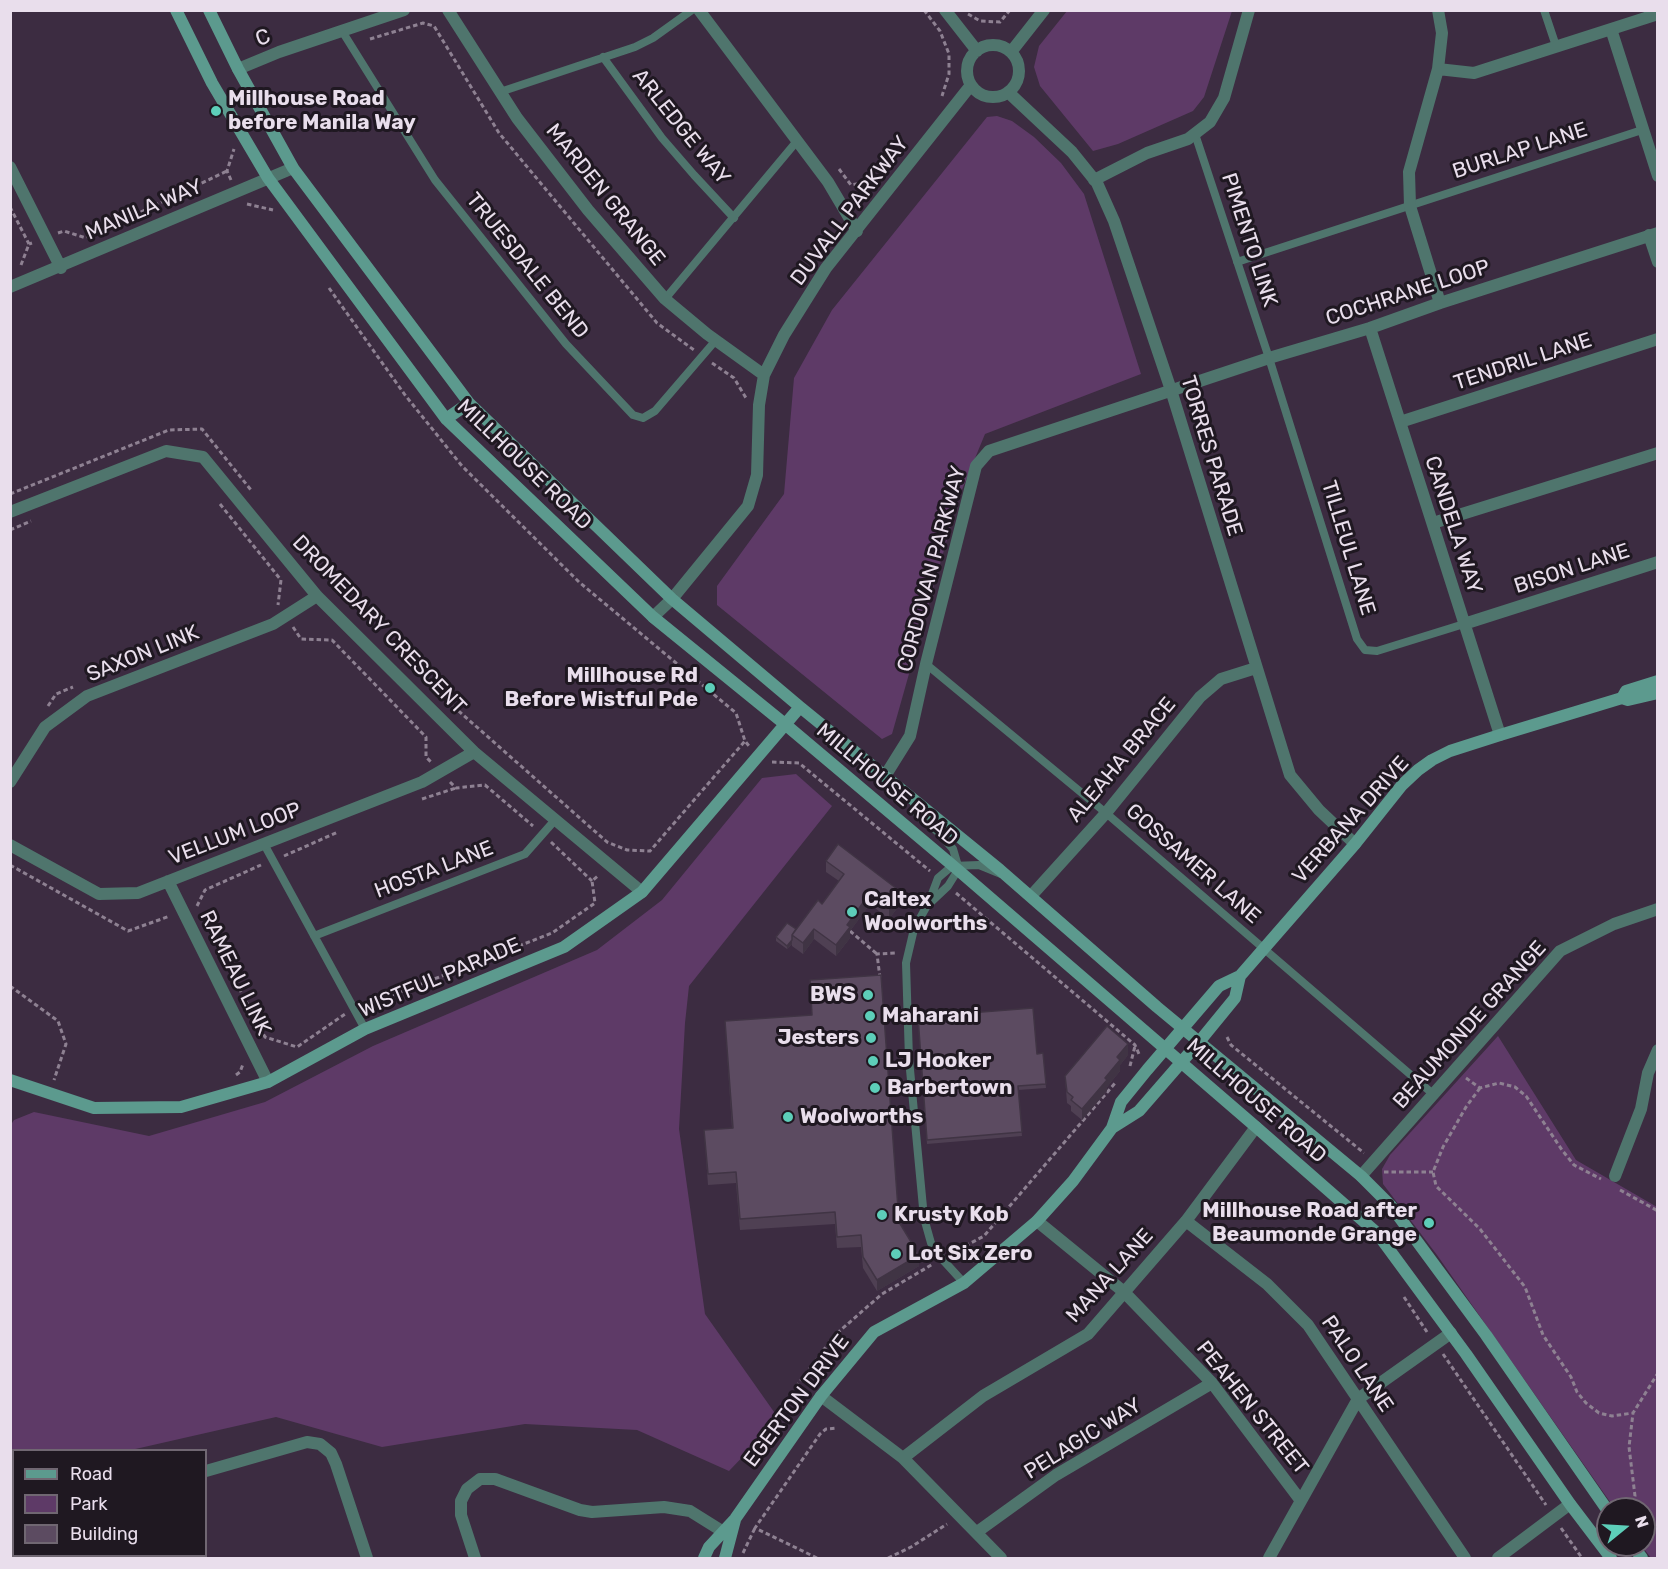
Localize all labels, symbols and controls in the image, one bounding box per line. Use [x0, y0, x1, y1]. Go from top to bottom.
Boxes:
street label: C [252, 24, 274, 52]
street label: ARLEDGE WAY [627, 64, 735, 190]
place label: Millhouse Road before Manila Way [228, 86, 416, 136]
marker: Millhouse Road before Manila Way [209, 104, 223, 118]
street label: BURLAP LANE [1449, 117, 1591, 185]
street label: MARDEN GRANGE [540, 119, 670, 271]
street label: DUVALL PARKWAY [786, 131, 914, 291]
street label: PIMENTO LINK [1216, 170, 1282, 310]
street label: MANILA WAY [82, 174, 206, 246]
street label: TRUESDALE BEND [461, 188, 593, 344]
street label: COCHRANE LOOP [1323, 255, 1493, 331]
street label: TENDRIL LANE [1451, 328, 1595, 396]
street label: TORRES PARADE [1175, 373, 1247, 539]
street label: MILLHOUSE ROAD [452, 394, 596, 536]
street label: CANDELA WAY [1419, 453, 1487, 597]
street label: CORDOVAN PARKWAY [892, 463, 972, 675]
street label: TILLEUL LANE [1316, 478, 1380, 618]
street label: DROMEDARY CRESCENT [287, 530, 471, 720]
street label: BISON LANE [1511, 538, 1633, 600]
street label: SAXON LINK [83, 620, 203, 688]
place label: Millhouse Rd Before Wistful Pde [505, 663, 698, 713]
marker: Millhouse Rd Before Wistful Pde [703, 681, 717, 695]
street label: ALEAHA BRACE [1062, 692, 1182, 828]
street label: MILLHOUSE ROAD [811, 718, 963, 852]
street label: VERBANA DRIVE [1287, 751, 1415, 889]
street label: VELLUM LOOP [165, 797, 305, 871]
street label: GOSSAMER LANE [1121, 799, 1265, 929]
street label: HOSTA LANE [371, 836, 497, 904]
place label: Caltex Woolworths [864, 887, 987, 937]
marker: Caltex Woolworths [845, 905, 859, 919]
street label: RAMEAU LINK [194, 907, 276, 1039]
street label: WISTFUL PARADE [355, 933, 525, 1023]
street label: BEAUMONDE GRANGE [1388, 936, 1552, 1114]
place label: BWS [810, 982, 856, 1008]
marker: BWS [861, 988, 875, 1002]
place label: Maharani [882, 1003, 979, 1029]
marker: Maharani [863, 1009, 877, 1023]
place label: Jesters [777, 1025, 859, 1051]
marker: Jesters [864, 1031, 878, 1045]
street label: MILLHOUSE ROAD [1181, 1033, 1331, 1169]
place label: LJ Hooker [885, 1048, 991, 1074]
marker: LJ Hooker [866, 1054, 880, 1068]
place label: Barbertown [887, 1075, 1012, 1101]
marker: Barbertown [868, 1081, 882, 1095]
place label: Woolworths [800, 1104, 923, 1130]
marker: Woolworths [781, 1110, 795, 1124]
place label: Millhouse Road after Beaumonde Grange [1202, 1198, 1417, 1248]
place label: Krusty Kob [894, 1202, 1009, 1228]
marker: Krusty Kob [875, 1208, 889, 1222]
marker: Millhouse Road after Beaumonde Grange [1422, 1216, 1436, 1230]
street label: MANA LANE [1061, 1224, 1159, 1328]
place label: Lot Six Zero [908, 1241, 1032, 1267]
marker: Lot Six Zero [889, 1247, 903, 1261]
street label: PALO LANE [1316, 1311, 1398, 1417]
street label: EGERTON DRIVE [739, 1330, 855, 1472]
street label: PEAHEN STREET [1191, 1336, 1313, 1480]
street label: PELAGIC WAY [1020, 1393, 1146, 1485]
legend [12, 1449, 207, 1557]
text: Road [70, 1463, 113, 1485]
text: Park [70, 1493, 107, 1515]
north arrow [1596, 1497, 1656, 1557]
text: N [1631, 1513, 1653, 1530]
text: Building [70, 1523, 138, 1545]

